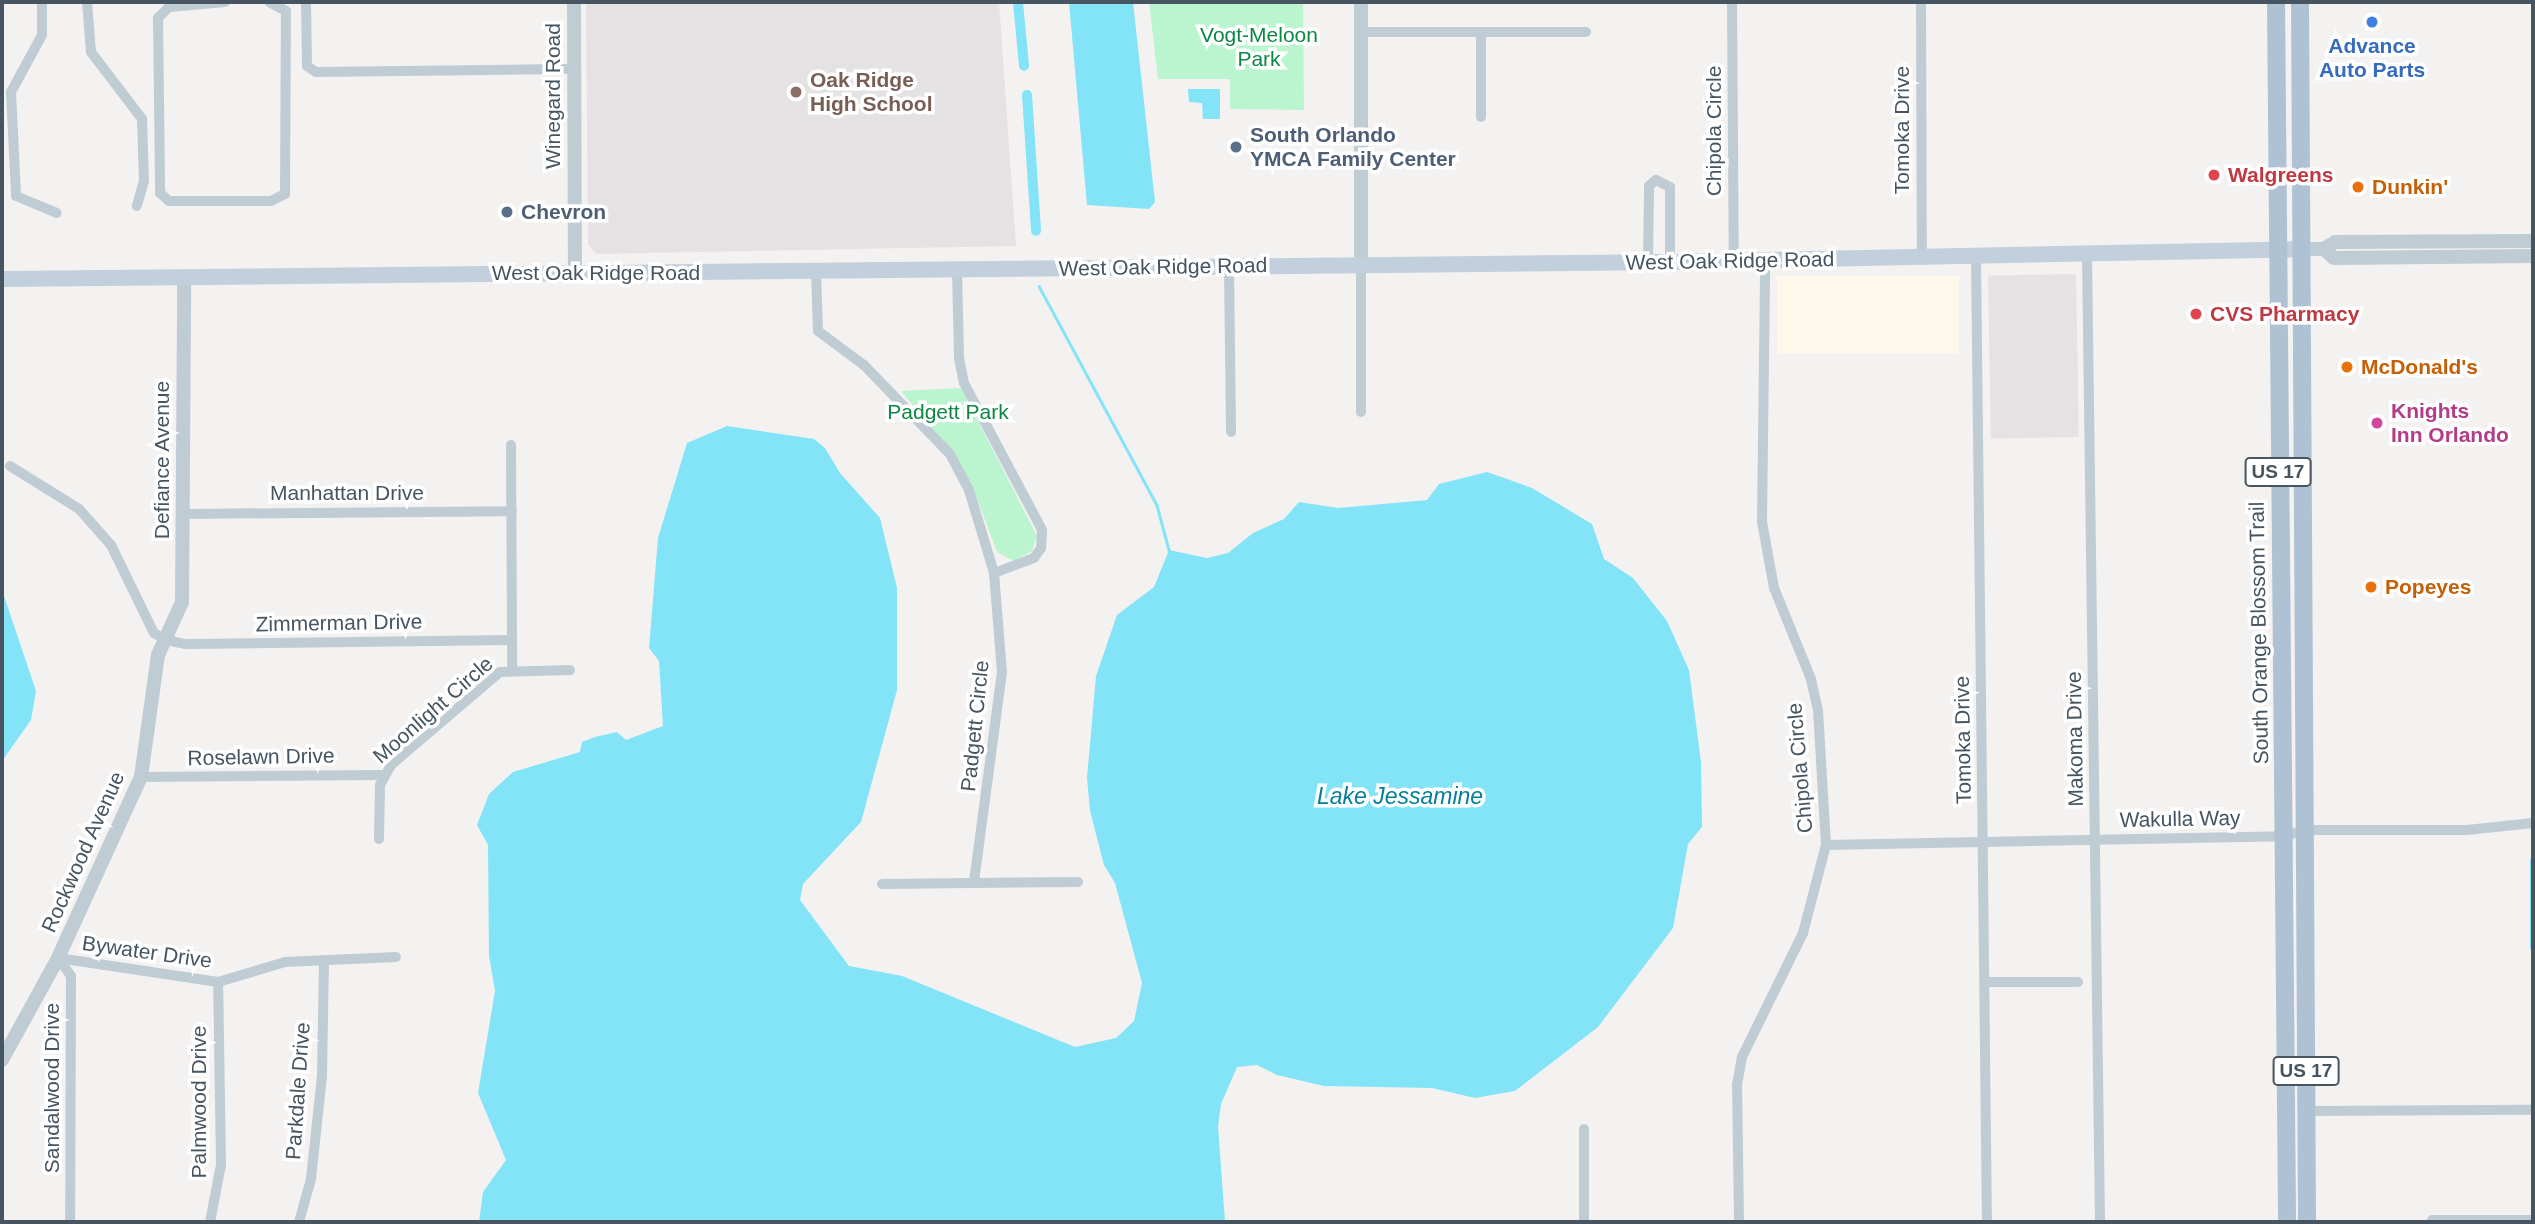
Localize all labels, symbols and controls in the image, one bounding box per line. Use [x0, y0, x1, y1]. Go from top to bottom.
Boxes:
marker: Advance Auto Parts [2364, 14, 2380, 30]
park label: Vogt-Meloon Park [1200, 22, 1318, 72]
street label: Winegard Road [540, 23, 566, 169]
place label: Advance Auto Parts [2319, 33, 2425, 83]
street label: Chipola Circle [1701, 66, 1727, 196]
street label: Tomoka Drive [1889, 66, 1915, 194]
place label: Oak Ridge High School [810, 67, 932, 117]
marker: Oak Ridge High School [788, 84, 804, 100]
place label: South Orlando YMCA Family Center [1250, 122, 1457, 172]
marker: South Orlando YMCA Family Center [1228, 139, 1244, 155]
place label: Walgreens [2228, 162, 2333, 188]
marker: Walgreens [2206, 167, 2222, 183]
place label: Dunkin' [2372, 174, 2448, 200]
marker: Dunkin' [2350, 179, 2366, 195]
place label: Chevron [521, 199, 606, 225]
marker: Chevron [499, 204, 515, 220]
street label: West Oak Ridge Road [1626, 247, 1834, 275]
street label: West Oak Ridge Road [1059, 253, 1267, 281]
street label: West Oak Ridge Road [492, 260, 700, 286]
place label: CVS Pharmacy [2210, 301, 2359, 327]
marker: CVS Pharmacy [2188, 306, 2204, 322]
place label: McDonald's [2361, 354, 2478, 380]
marker: McDonald's [2339, 359, 2355, 375]
street label: Defiance Avenue [149, 380, 175, 540]
place label: Knights Inn Orlando [2391, 398, 2509, 448]
park label: Padgett Park [887, 399, 1009, 425]
marker: Knights Inn Orlando [2369, 415, 2385, 431]
road number: US 17 [2243, 457, 2313, 488]
street label: Manhattan Drive [270, 480, 424, 506]
street label: South Orange Blossom Trail [2244, 501, 2274, 765]
place label: Popeyes [2385, 574, 2471, 600]
marker: Popeyes [2363, 579, 2379, 595]
street label: Zimmerman Drive [255, 609, 423, 637]
street label: Moonlight Circle [368, 651, 498, 769]
street label: Padgett Circle [956, 659, 994, 793]
street label: Makoma Drive [2061, 671, 2089, 807]
street label: Tomoka Drive [1949, 676, 1977, 804]
street label: Chipola Circle [1782, 702, 1818, 834]
street label: Roselawn Drive [187, 743, 335, 771]
street label: Rockwood Avenue [36, 767, 130, 937]
water label: Lake Jessamine [1317, 782, 1483, 810]
street label: Wakulla Way [2119, 805, 2241, 833]
street label: Bywater Drive [81, 930, 213, 974]
street label: Sandalwood Drive [39, 1003, 65, 1173]
street label: Parkdale Drive [281, 1021, 315, 1161]
street label: Palmwood Drive [186, 1026, 212, 1178]
road number: US 17 [2271, 1056, 2341, 1086]

